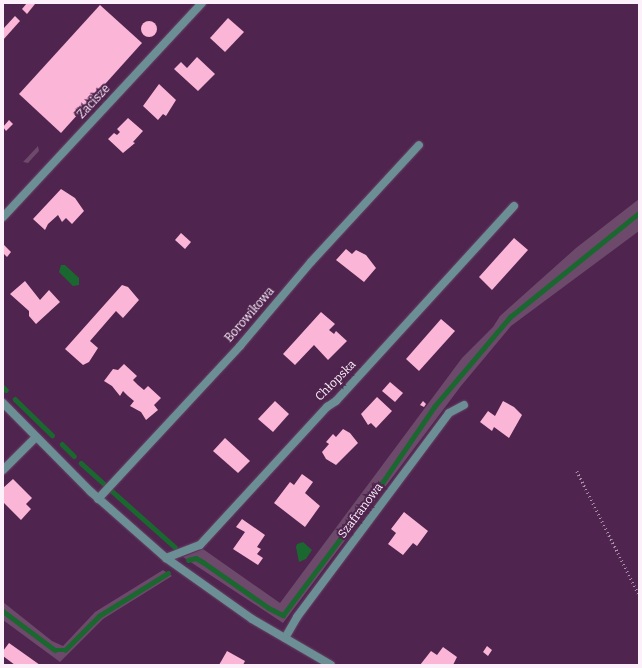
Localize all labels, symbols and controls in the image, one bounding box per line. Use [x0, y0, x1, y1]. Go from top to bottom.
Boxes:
street label: Zacisze [75, 82, 113, 122]
street label: Borowikowa [222, 285, 278, 345]
street label: Chłopska [313, 358, 359, 404]
street label: Szafranowa [336, 480, 386, 542]

